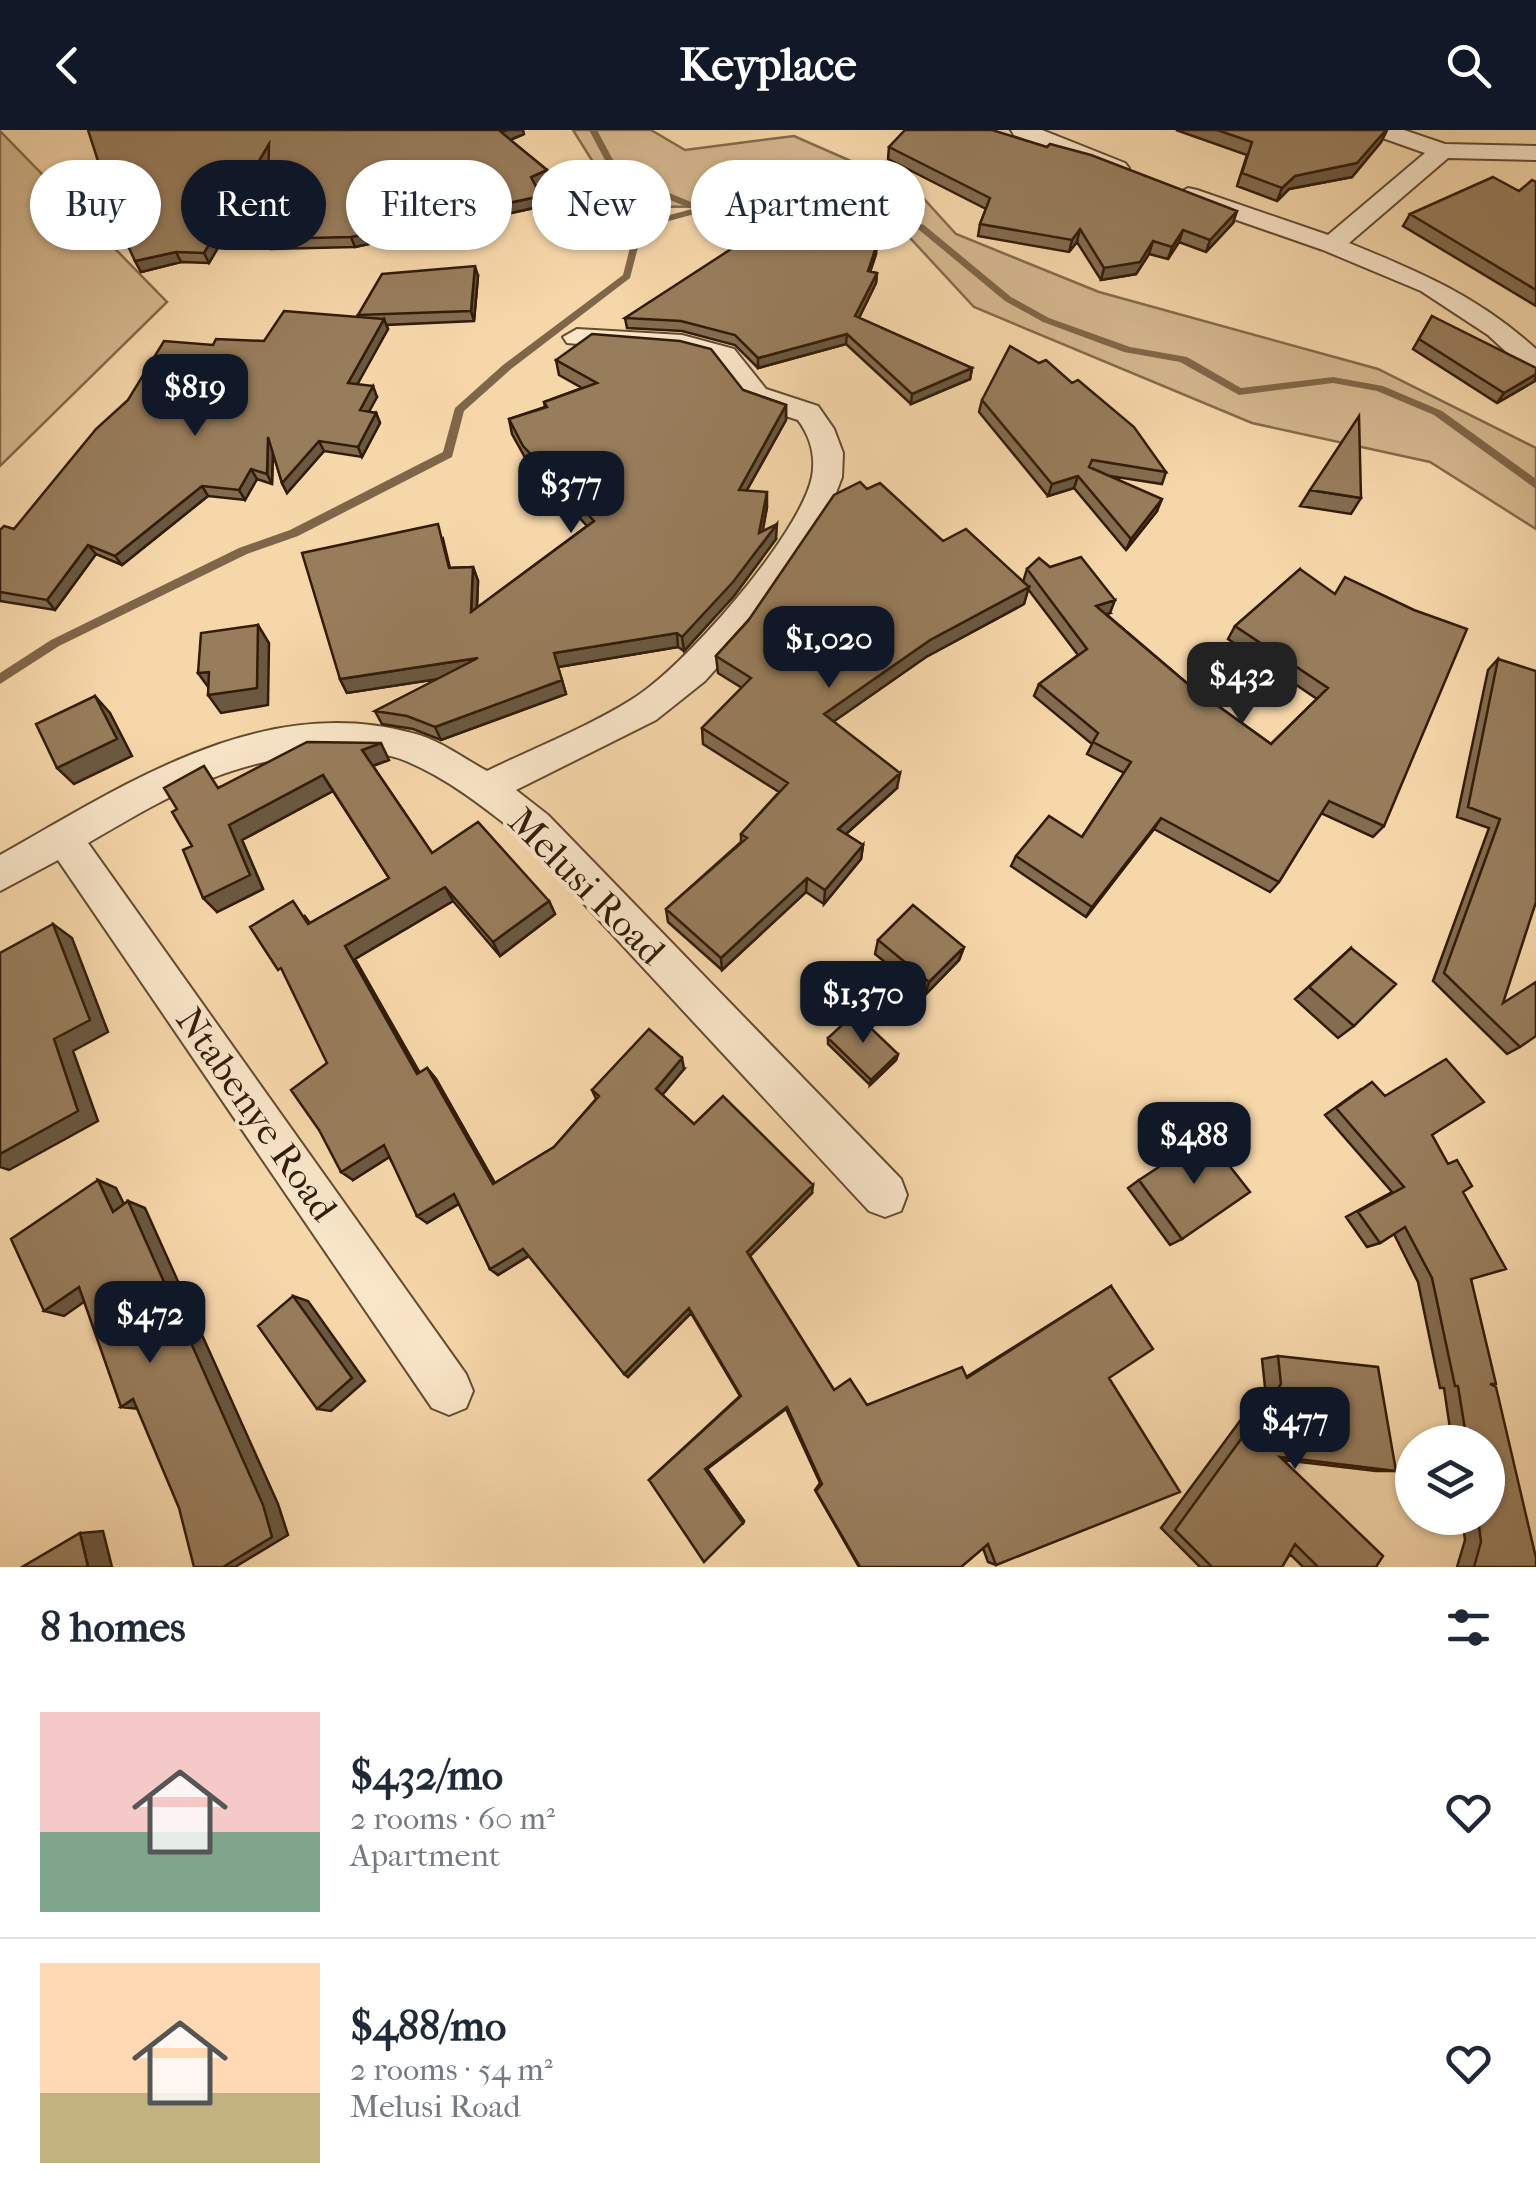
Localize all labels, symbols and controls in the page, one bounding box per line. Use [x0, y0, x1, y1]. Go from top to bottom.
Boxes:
icon: back [40, 38, 95, 93]
icon: search [1441, 38, 1496, 93]
text: Keyplace [680, 39, 856, 92]
chip: Buy [30, 160, 161, 250]
chip: Rent [181, 160, 326, 250]
chip: Filters [346, 160, 512, 250]
chip: New [532, 160, 671, 250]
chip: Apartment [691, 160, 925, 250]
pin: $819 [136, 354, 254, 439]
text: $819 [164, 368, 226, 405]
pin: $377 [512, 451, 630, 536]
text: $377 [540, 465, 602, 502]
pin: $1,020 [748, 606, 910, 691]
text: $1,020 [785, 620, 873, 657]
pin: $432 [1183, 642, 1301, 727]
text: $432 [1209, 656, 1275, 693]
street label: Melusi Road [499, 799, 674, 974]
pin: $1,370 [782, 961, 944, 1046]
text: $1,370 [822, 975, 904, 1012]
street label: Ntabenye Road [167, 999, 347, 1230]
pin: $488 [1135, 1102, 1253, 1187]
text: $488 [1160, 1116, 1228, 1153]
pin: $472 [91, 1281, 209, 1366]
text: $472 [116, 1295, 184, 1332]
pin: $477 [1236, 1387, 1354, 1472]
text: $477 [1262, 1401, 1328, 1438]
map controls [1395, 1425, 1505, 1535]
button: layers [1395, 1425, 1505, 1535]
icon: filters [1441, 1600, 1496, 1655]
text: 8 homes [40, 1603, 186, 1652]
text: $432/mo [350, 1751, 503, 1800]
icon: home [120, 1752, 240, 1872]
icon: heart [1441, 1785, 1496, 1840]
text: 2 rooms · 60 m² [350, 1800, 555, 1837]
text: Apartment [350, 1837, 500, 1874]
text: $488/mo [350, 2002, 506, 2051]
icon: home [120, 2003, 240, 2123]
icon: heart [1441, 2036, 1496, 2091]
text: 2 rooms · 54 m² [350, 2051, 553, 2088]
text: Melusi Road [350, 2088, 521, 2125]

